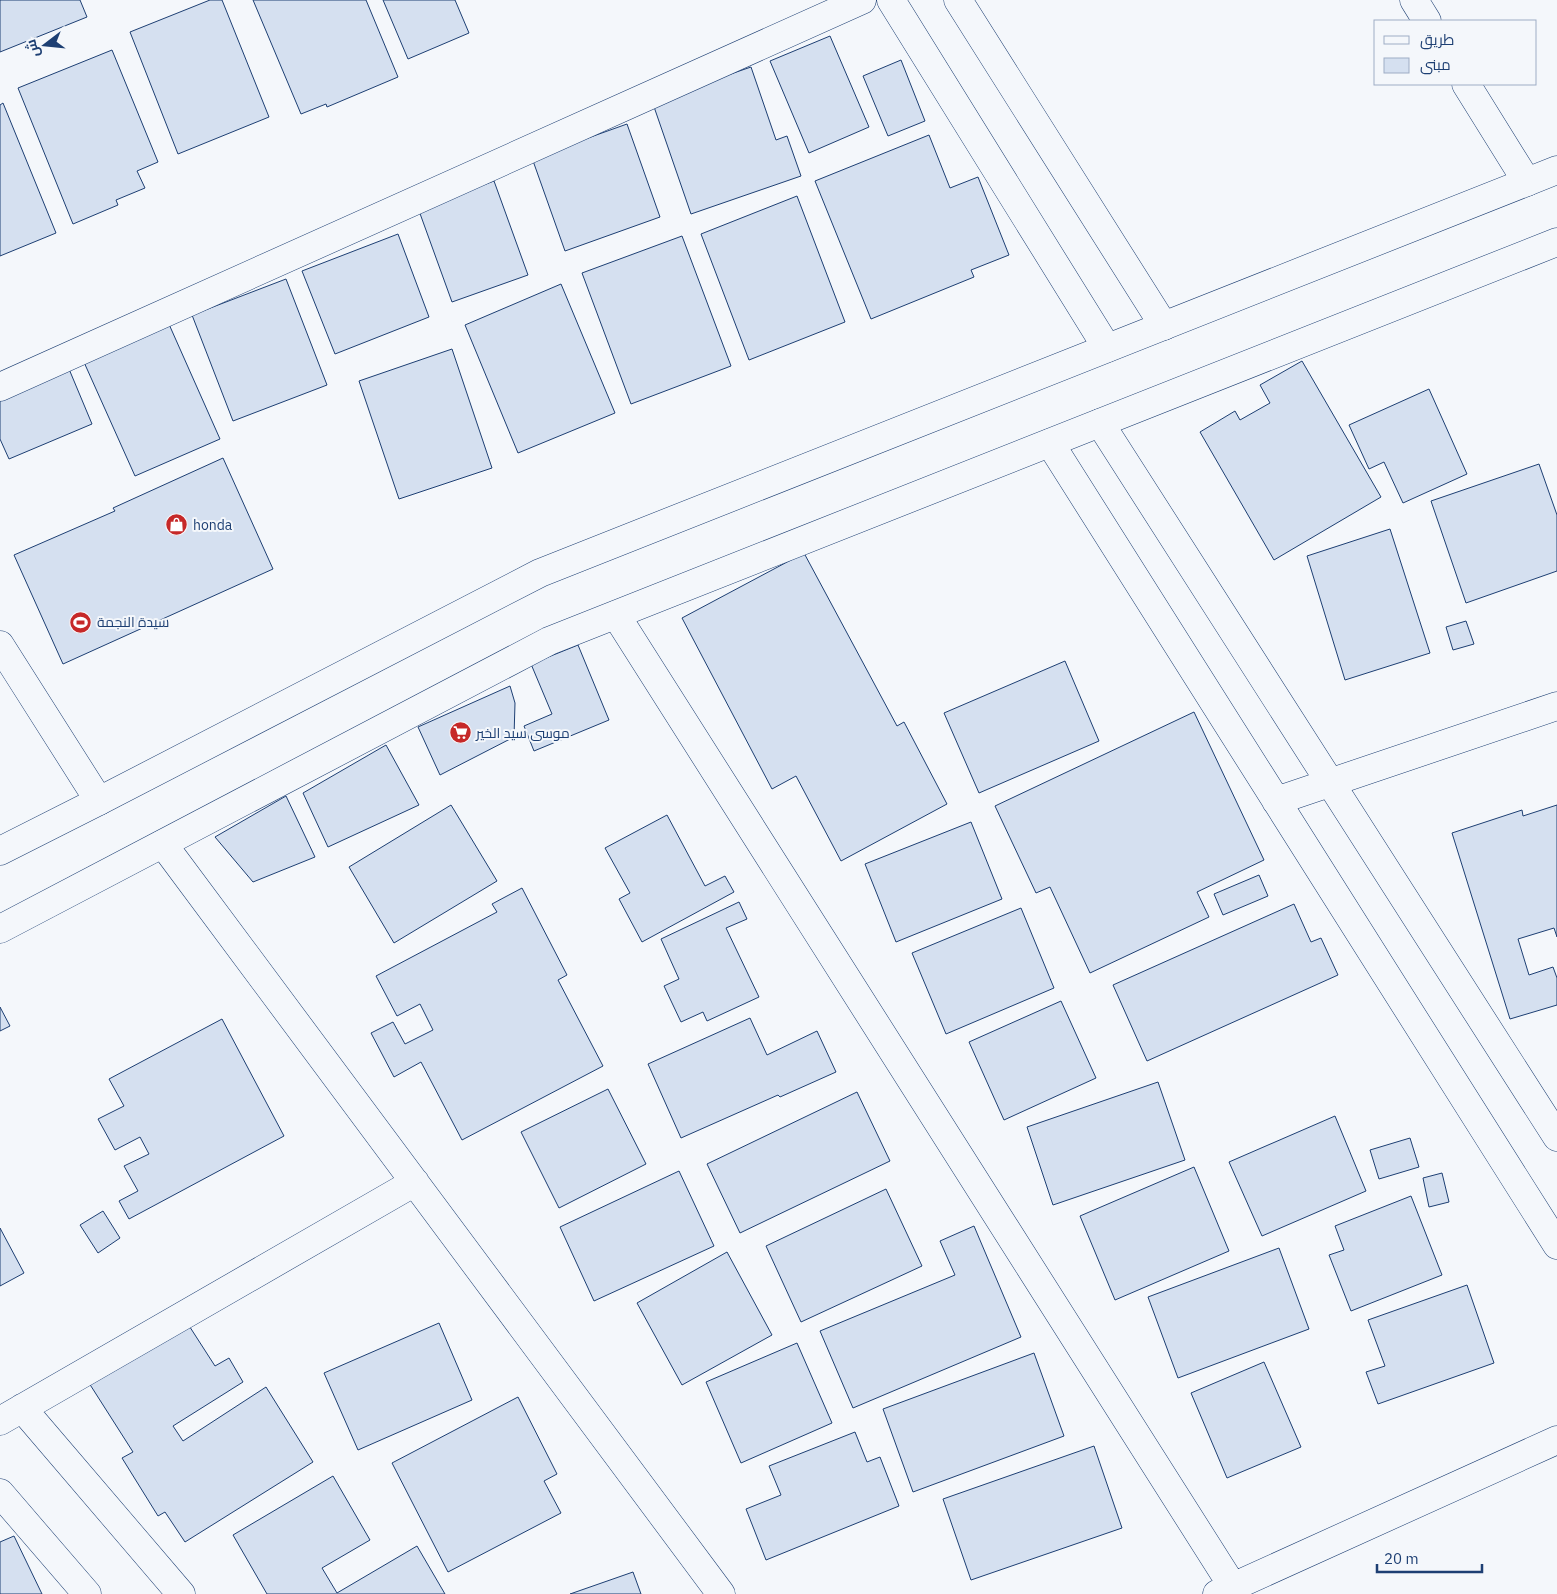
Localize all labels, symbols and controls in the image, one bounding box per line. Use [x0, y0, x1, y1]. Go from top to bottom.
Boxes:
north arrow [20, 20, 70, 70]
legend [1374, 20, 1537, 85]
text: طريق [1420, 30, 1454, 50]
text: ش [21, 37, 44, 60]
text: مبنى [1420, 55, 1451, 75]
shop icon: honda [165, 513, 189, 537]
place label: honda [193, 516, 233, 534]
sports icon: سيدة النجمة [69, 610, 93, 634]
place label: سيدة النجمة [97, 613, 169, 631]
supermarket icon: موسى سيد الخير [448, 721, 472, 745]
place label: موسى سيد الخير [475, 724, 570, 742]
scale bar [1377, 1542, 1482, 1574]
text: 20 m [1384, 1549, 1419, 1568]

